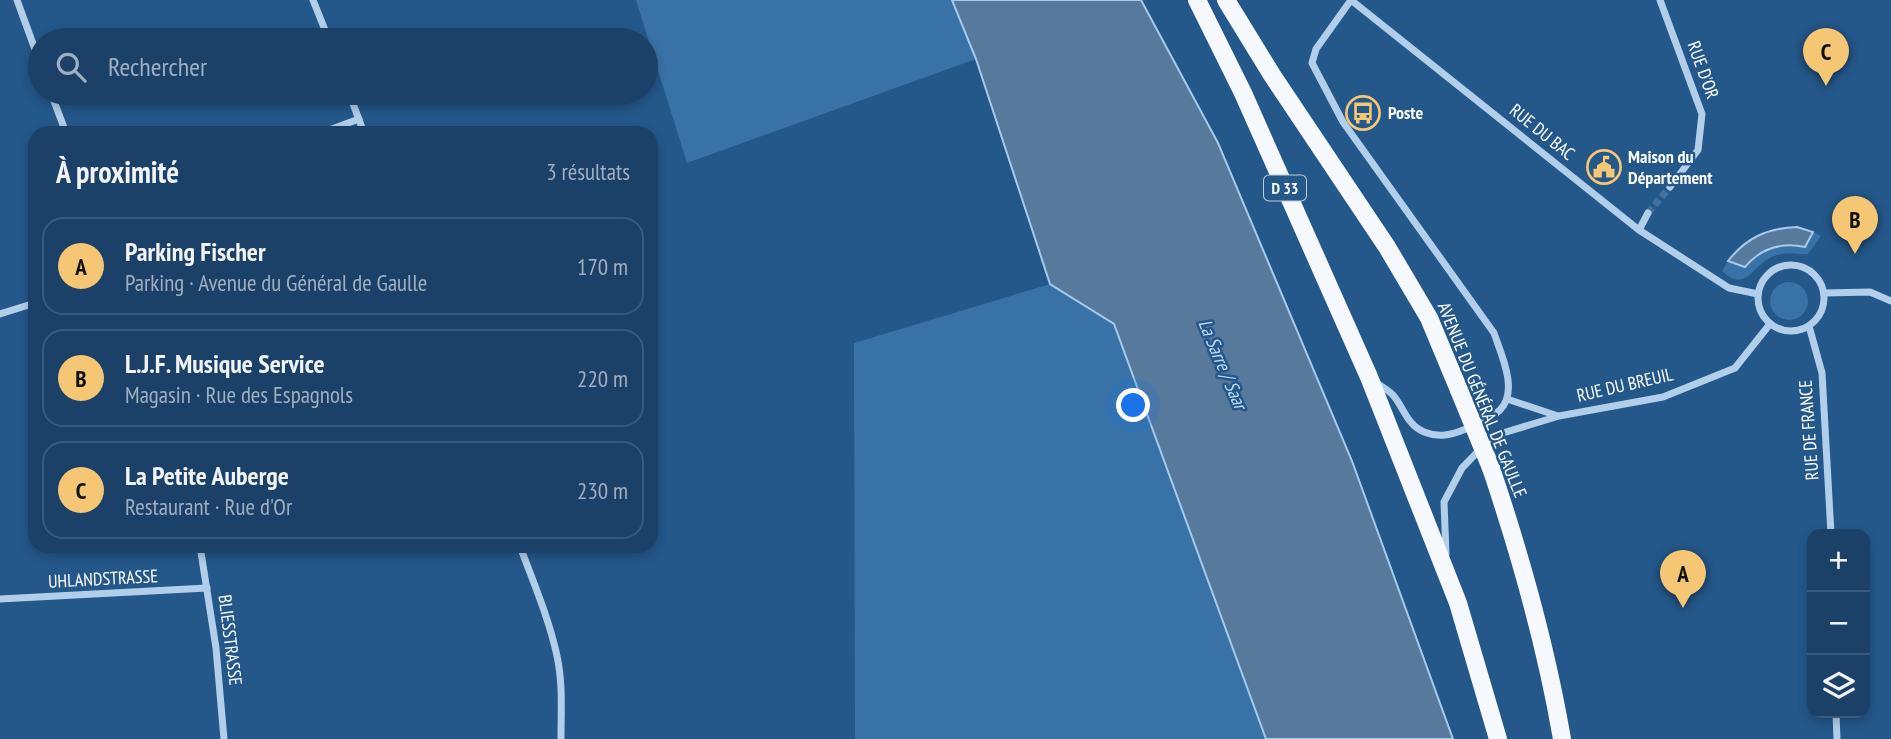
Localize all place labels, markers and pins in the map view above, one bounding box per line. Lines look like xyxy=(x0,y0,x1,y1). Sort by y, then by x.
pin: C xyxy=(1803,28,1849,86)
bus stop icon: Poste xyxy=(1344,94,1382,132)
place label: Poste xyxy=(1388,101,1424,124)
place label: Maison du Département xyxy=(1628,145,1713,189)
public building icon: Maison du Département xyxy=(1585,148,1623,186)
pin: B xyxy=(1832,196,1878,254)
pin: A xyxy=(1660,550,1706,608)

